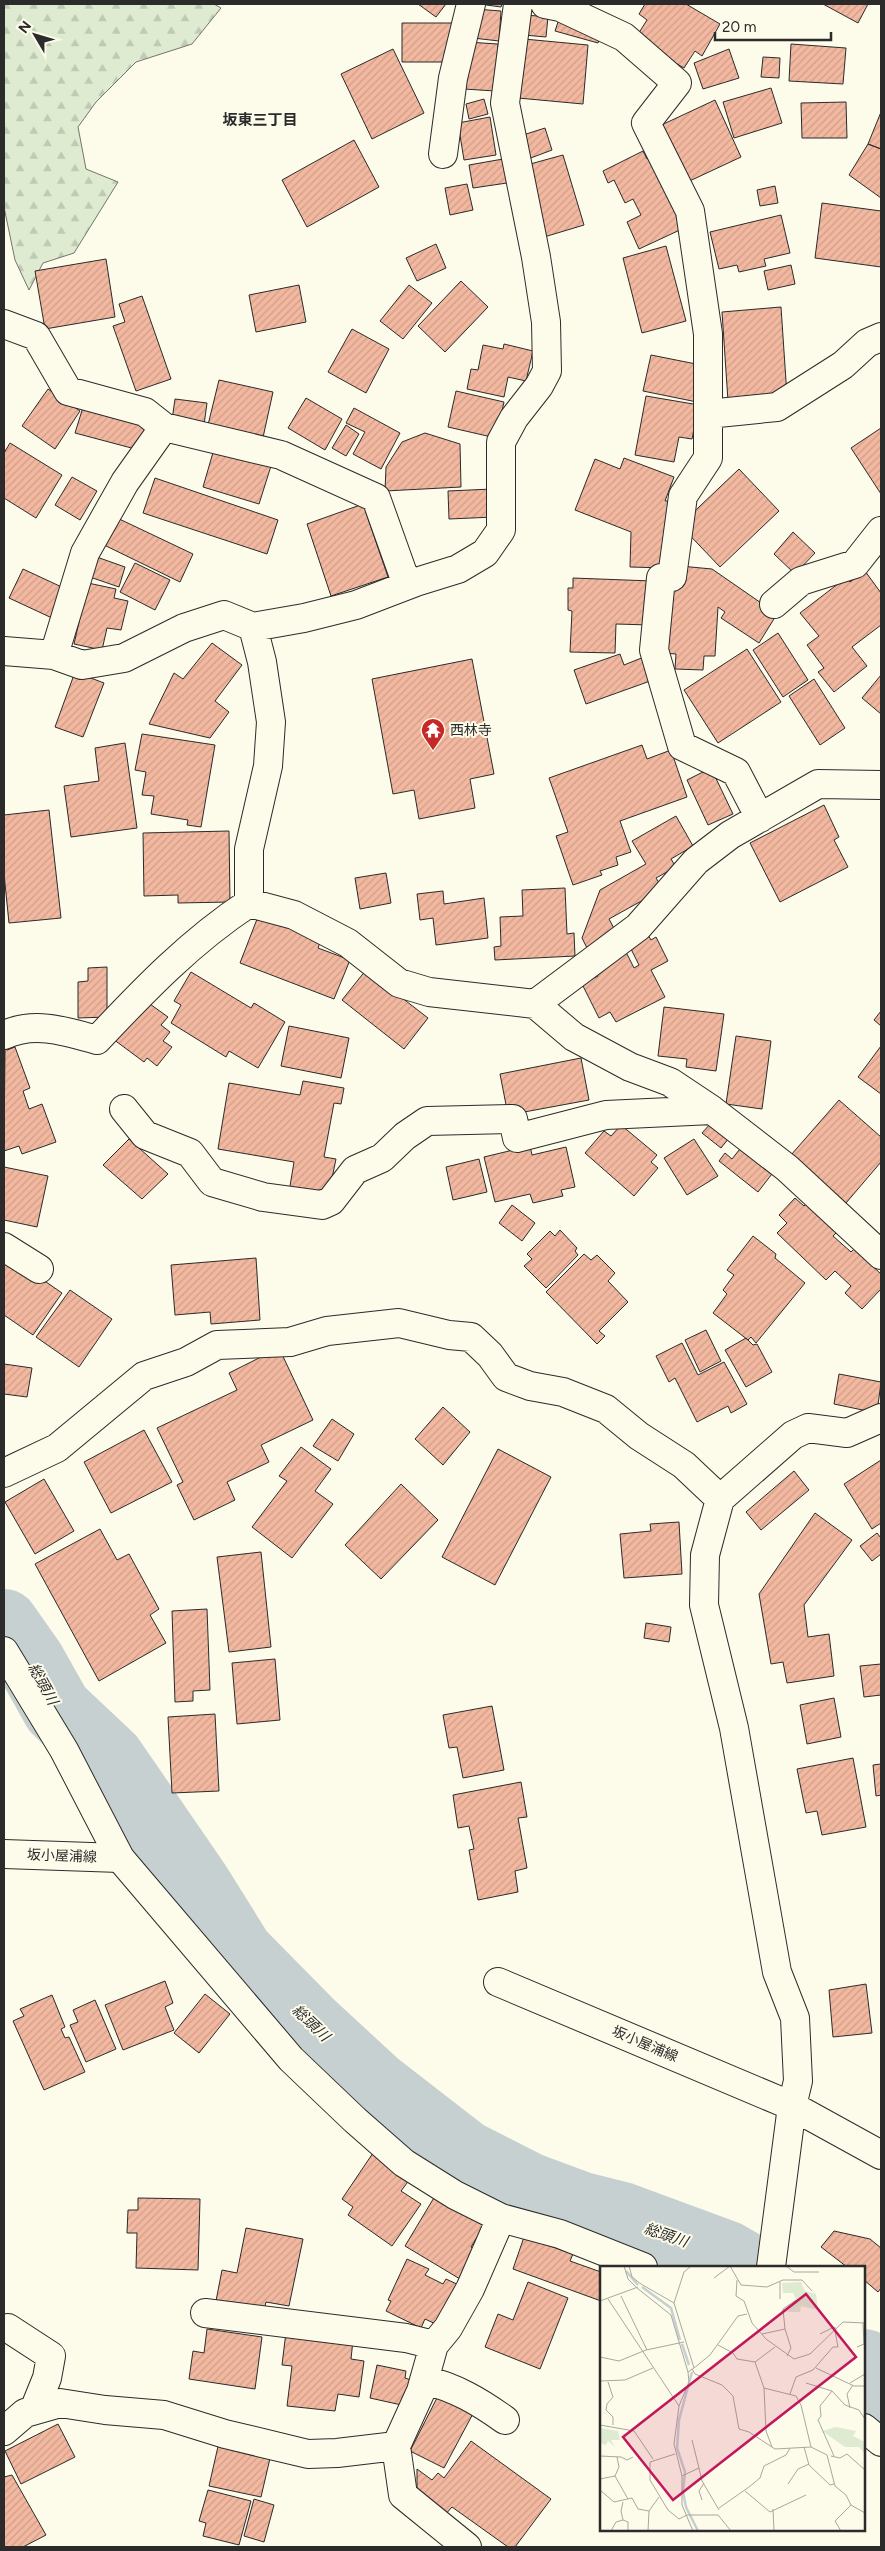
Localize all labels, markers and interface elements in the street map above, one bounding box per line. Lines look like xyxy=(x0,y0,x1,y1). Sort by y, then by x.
north arrow xyxy=(10,10,60,60)
scale bar xyxy=(715,10,831,42)
text: N xyxy=(15,18,35,37)
text: 20 m xyxy=(722,18,756,36)
district label: 坂東三丁目 xyxy=(222,111,298,129)
temple icon: 西林寺 xyxy=(420,717,446,751)
place label: 西林寺 xyxy=(450,722,492,739)
water label: 総頭川 xyxy=(24,1660,63,1710)
street label: 坂小屋浦線 xyxy=(27,1846,97,1866)
water label: 総頭川 xyxy=(289,2001,335,2046)
street label: 坂小屋浦線 xyxy=(609,2023,681,2065)
water label: 総頭川 xyxy=(642,2219,692,2251)
inset map xyxy=(600,2266,865,2531)

